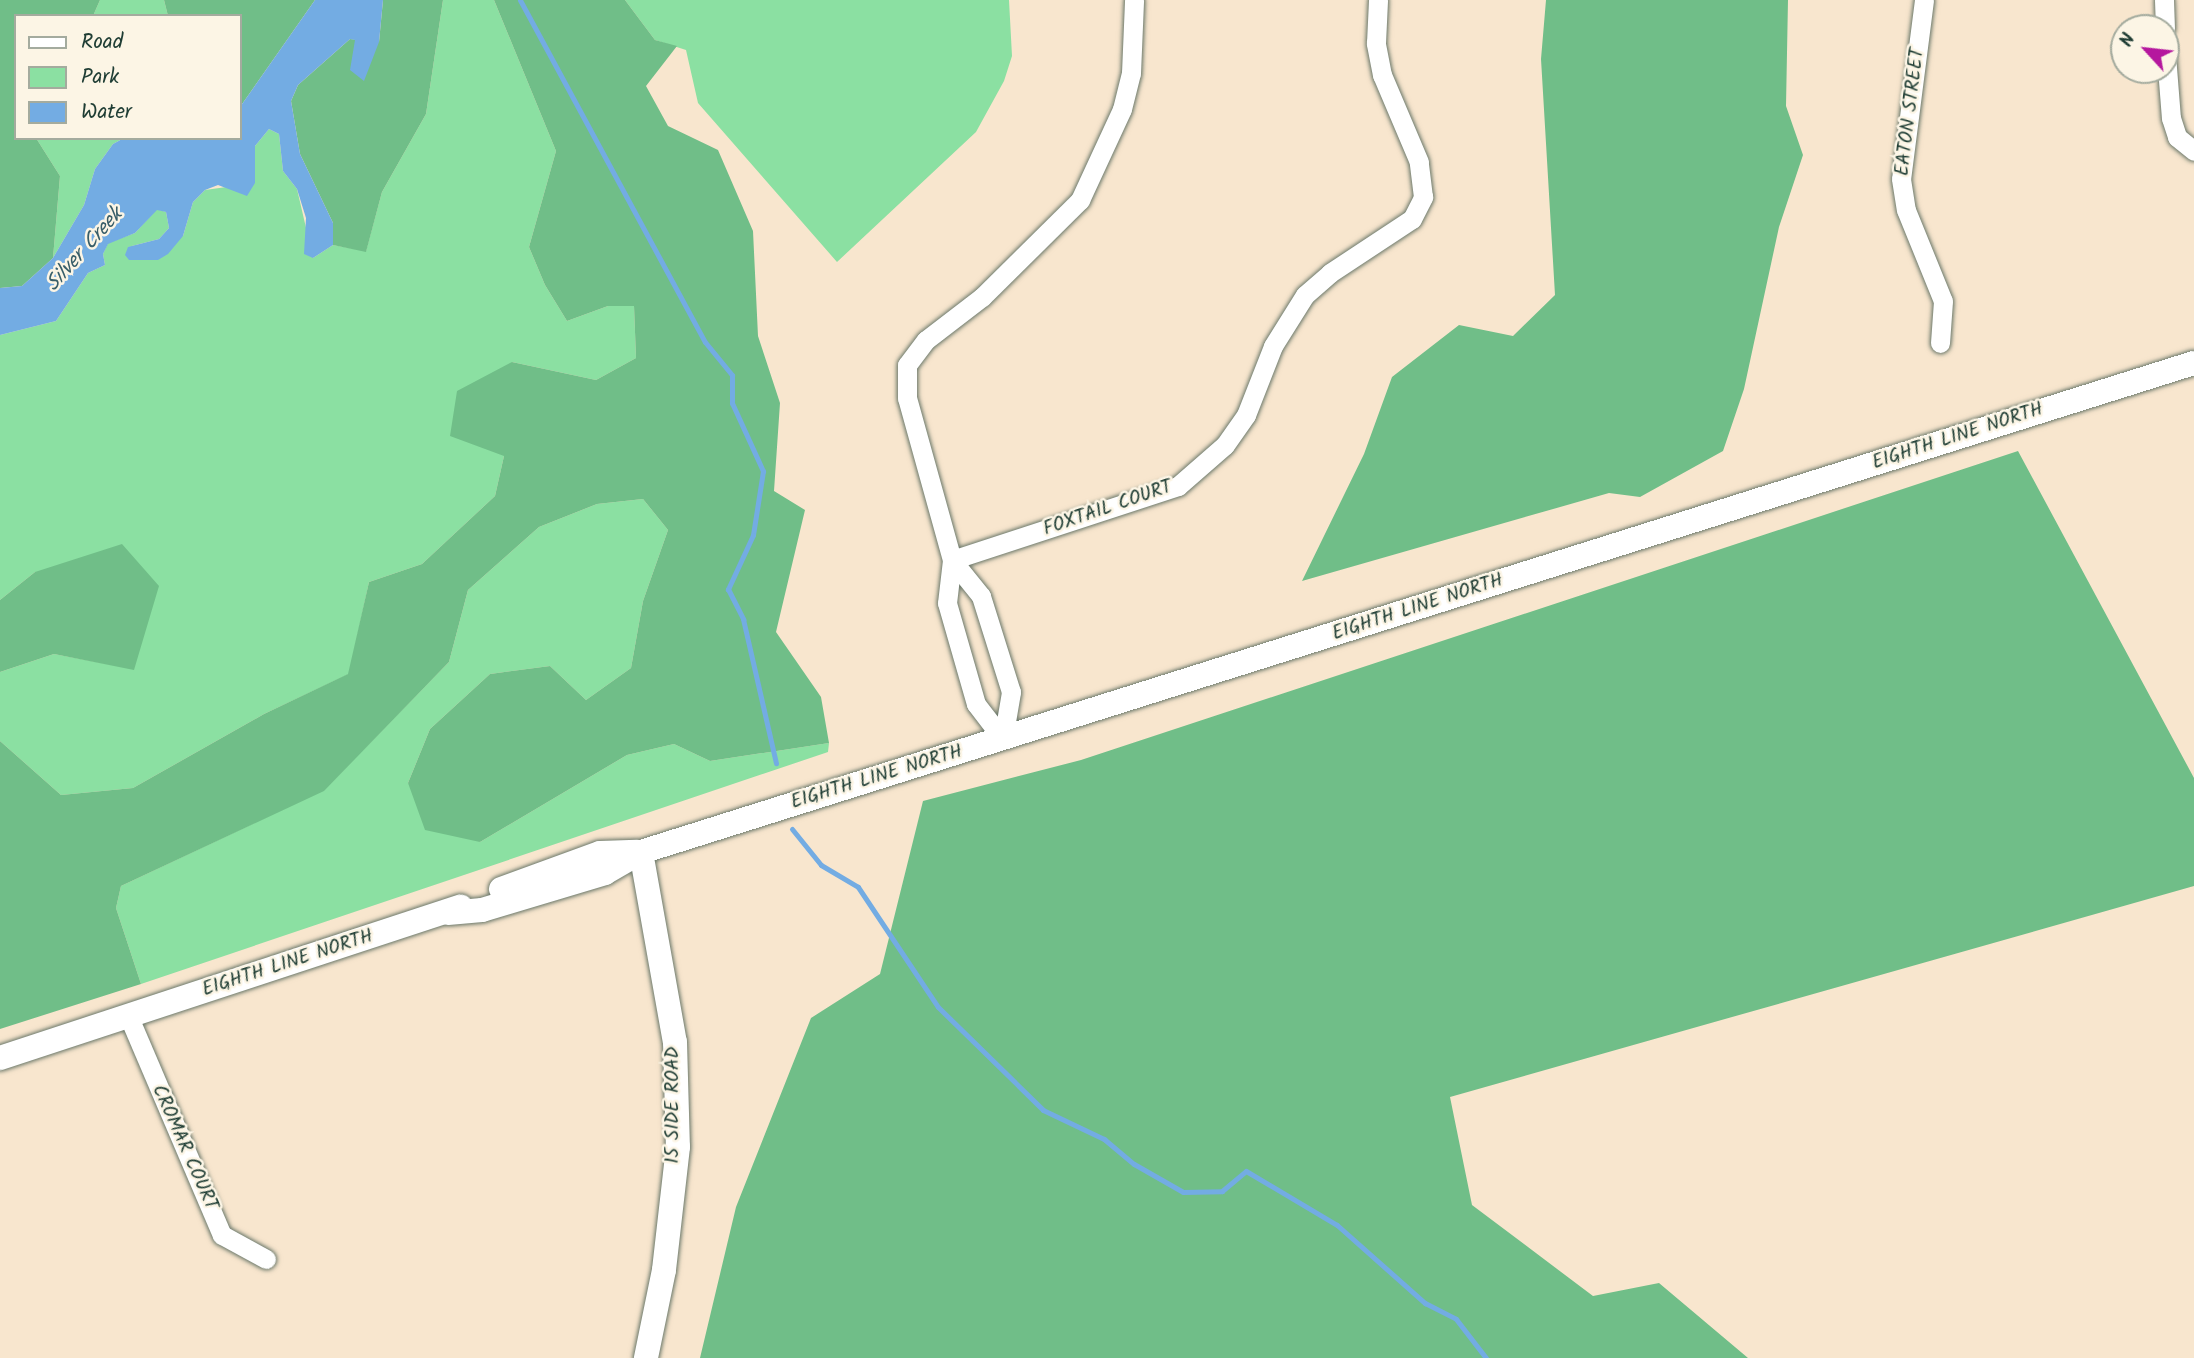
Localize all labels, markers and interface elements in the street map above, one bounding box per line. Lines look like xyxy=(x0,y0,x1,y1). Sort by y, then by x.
legend xyxy=(14,14,242,140)
north arrow xyxy=(2110,14,2180,84)
text: Road xyxy=(81,26,123,59)
text: N xyxy=(2112,28,2144,53)
street label: EATON STREET xyxy=(1892,47,1930,177)
text: Park xyxy=(81,61,119,94)
text: Water xyxy=(81,96,132,129)
water label: Silver Creek xyxy=(41,203,129,297)
street label: EIGHTH LINE NORTH xyxy=(1870,399,2046,475)
street label: FOXTAIL COURT xyxy=(1041,476,1175,542)
street label: EIGHTH LINE NORTH xyxy=(1330,570,1506,646)
street label: EIGHTH LINE NORTH xyxy=(788,741,966,815)
street label: EIGHTH LINE NORTH xyxy=(200,926,376,1002)
street label: 15 SIDE ROAD xyxy=(663,1046,685,1164)
street label: CROMAR COURT xyxy=(146,1082,222,1214)

